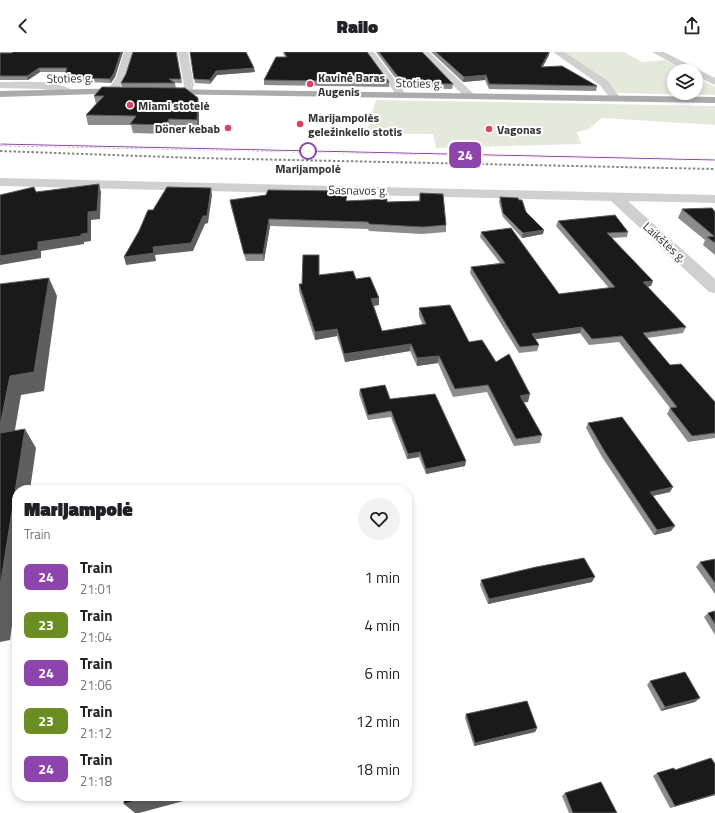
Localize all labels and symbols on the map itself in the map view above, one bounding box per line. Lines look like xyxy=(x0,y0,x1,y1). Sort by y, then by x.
street label: Stoties g. xyxy=(46,68,94,88)
place label: Kavinė Baras Augenis xyxy=(318,68,386,101)
street label: Stoties g. xyxy=(395,73,443,93)
marker: Kavinė Baras Augenis xyxy=(305,79,315,89)
place label: Miami stotelė xyxy=(138,96,210,115)
marker: Miami stotelė xyxy=(125,100,135,110)
place label: Marijampolės geležinkelio stotis xyxy=(308,108,403,141)
place label: Döner kebab xyxy=(155,119,220,138)
marker: Marijampolės geležinkelio stotis xyxy=(295,119,305,129)
place label: Vagonas xyxy=(497,120,542,139)
marker: Döner kebab xyxy=(223,123,233,133)
marker: Vagonas xyxy=(484,124,494,134)
marker: Marijampolė xyxy=(299,142,317,160)
line badge: 24 xyxy=(447,142,483,168)
place label: Marijampolė xyxy=(275,159,341,178)
street label: Sasnavos g. xyxy=(328,180,388,200)
street label: Laikštės g. xyxy=(639,217,691,267)

